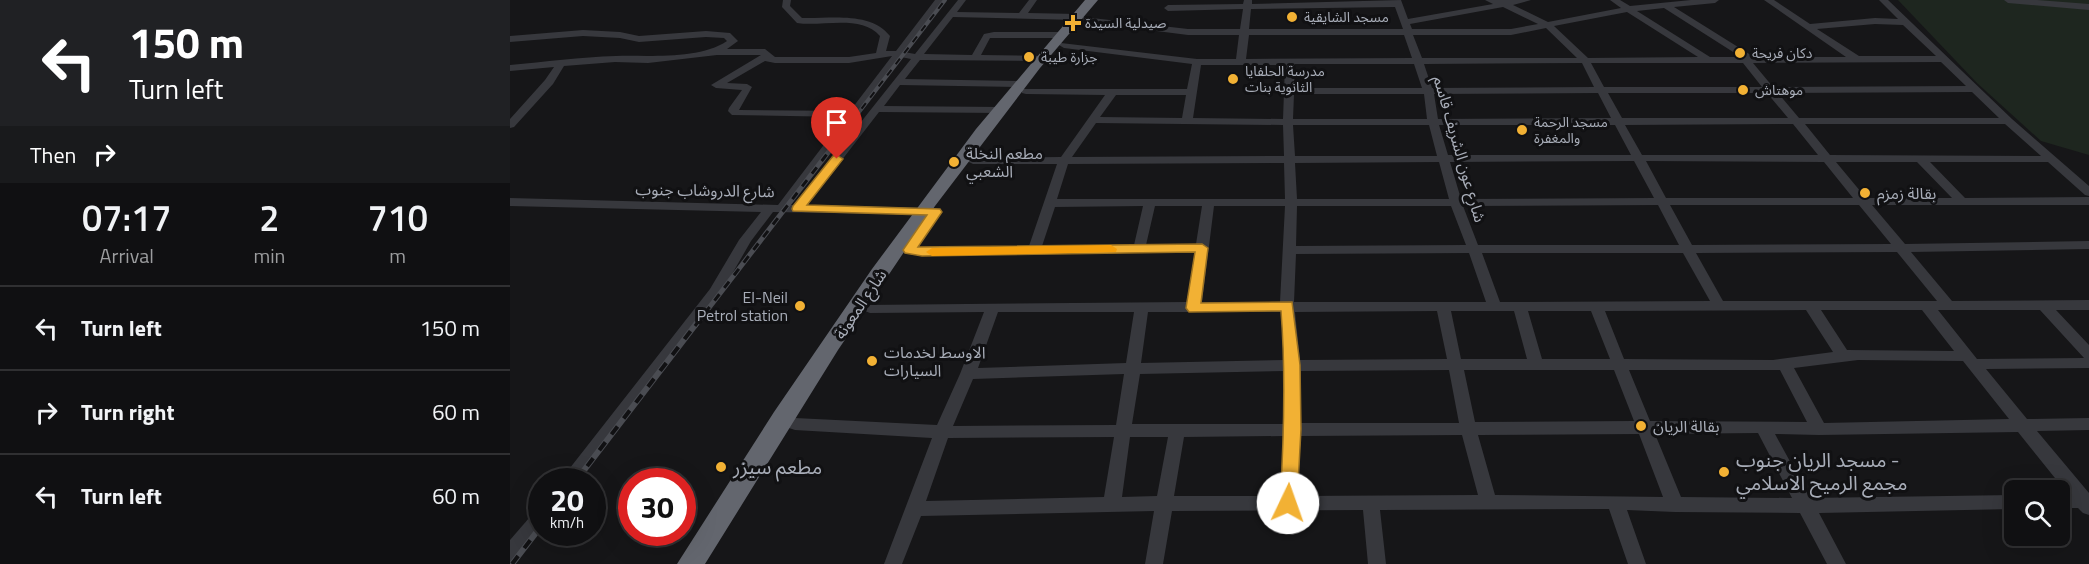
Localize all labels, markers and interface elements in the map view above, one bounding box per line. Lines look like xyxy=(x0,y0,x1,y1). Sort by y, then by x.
place label: مسجد الشايقية xyxy=(1304,6,1389,27)
text: 150 m xyxy=(129,10,244,74)
marker: مسجد الشايقية xyxy=(1285,10,1299,24)
place label: صيدلية السيدة xyxy=(1085,12,1167,33)
marker: صيدلية السيدة xyxy=(1066,16,1080,30)
icon: left xyxy=(30,24,108,102)
place label: دكان فريحة xyxy=(1752,42,1813,63)
place label: جزارة طيبة xyxy=(1041,46,1097,67)
marker: دكان فريحة xyxy=(1733,46,1747,60)
marker: جزارة طيبة xyxy=(1022,50,1036,64)
place label: مدرسة الحلفايا الثانوية بنات xyxy=(1245,60,1325,97)
text: Turn left xyxy=(129,68,223,109)
marker: مدرسة الحلفايا الثانوية بنات xyxy=(1226,72,1240,86)
street label: شارع عون الشريف قاسم xyxy=(1427,73,1492,225)
place label: موهتاش xyxy=(1755,79,1803,100)
marker: موهتاش xyxy=(1736,83,1750,97)
pin xyxy=(811,97,862,159)
icon: arrive xyxy=(820,106,853,139)
place label: مسجد الرحمة والمغفرة xyxy=(1534,111,1608,148)
marker: مسجد الرحمة والمغفرة xyxy=(1515,123,1529,137)
text: Then xyxy=(30,138,76,172)
icon: right xyxy=(88,138,121,171)
place label: مطعم النخلة الشعبي xyxy=(966,141,1043,184)
marker: مطعم النخلة الشعبي xyxy=(947,155,961,169)
street label: شارع الدروشاب جنوب xyxy=(635,177,775,204)
place label: بقالة زمزم xyxy=(1877,181,1936,206)
marker: بقالة زمزم xyxy=(1858,186,1872,200)
text: 07:17 xyxy=(82,190,171,245)
text: 2 xyxy=(259,190,279,245)
text: 710 xyxy=(367,190,428,245)
text: Arrival xyxy=(100,240,154,271)
text: min xyxy=(253,240,285,271)
text: m xyxy=(389,240,406,271)
street label: شارع المعونة xyxy=(828,264,893,344)
place label: El-Neil Petrol station xyxy=(697,285,788,327)
marker: El-Neil Petrol station xyxy=(793,299,807,313)
text: Turn left xyxy=(81,311,162,345)
text: 150 m xyxy=(420,311,480,345)
icon: left xyxy=(30,312,63,345)
place label: الاوسط لخدمات السيارات xyxy=(884,340,985,382)
marker: الاوسط لخدمات السيارات xyxy=(865,354,879,368)
text: Turn right xyxy=(81,395,175,429)
text: 60 m xyxy=(432,395,480,429)
icon: right xyxy=(30,396,63,429)
place label: بقالة الريان xyxy=(1653,414,1720,438)
marker: بقالة الريان xyxy=(1634,419,1648,433)
place label: مسجد الريان جنوب - مجمع الرميح الاسلامي xyxy=(1736,444,1908,499)
place label: مطعم سيزر xyxy=(732,451,822,482)
marker: مطعم سيزر xyxy=(714,460,728,474)
marker: مسجد الريان جنوب - مجمع الرميح الاسلامي xyxy=(1717,465,1731,479)
speed limit sign: 30 xyxy=(618,468,696,546)
position arrow xyxy=(1256,471,1320,535)
text: 20 xyxy=(550,477,584,523)
text: Turn left xyxy=(81,479,162,513)
text: 60 m xyxy=(432,479,480,513)
icon: left xyxy=(30,480,63,513)
map controls xyxy=(2004,480,2070,546)
button: search xyxy=(2004,480,2070,546)
text: km/h xyxy=(550,511,584,534)

